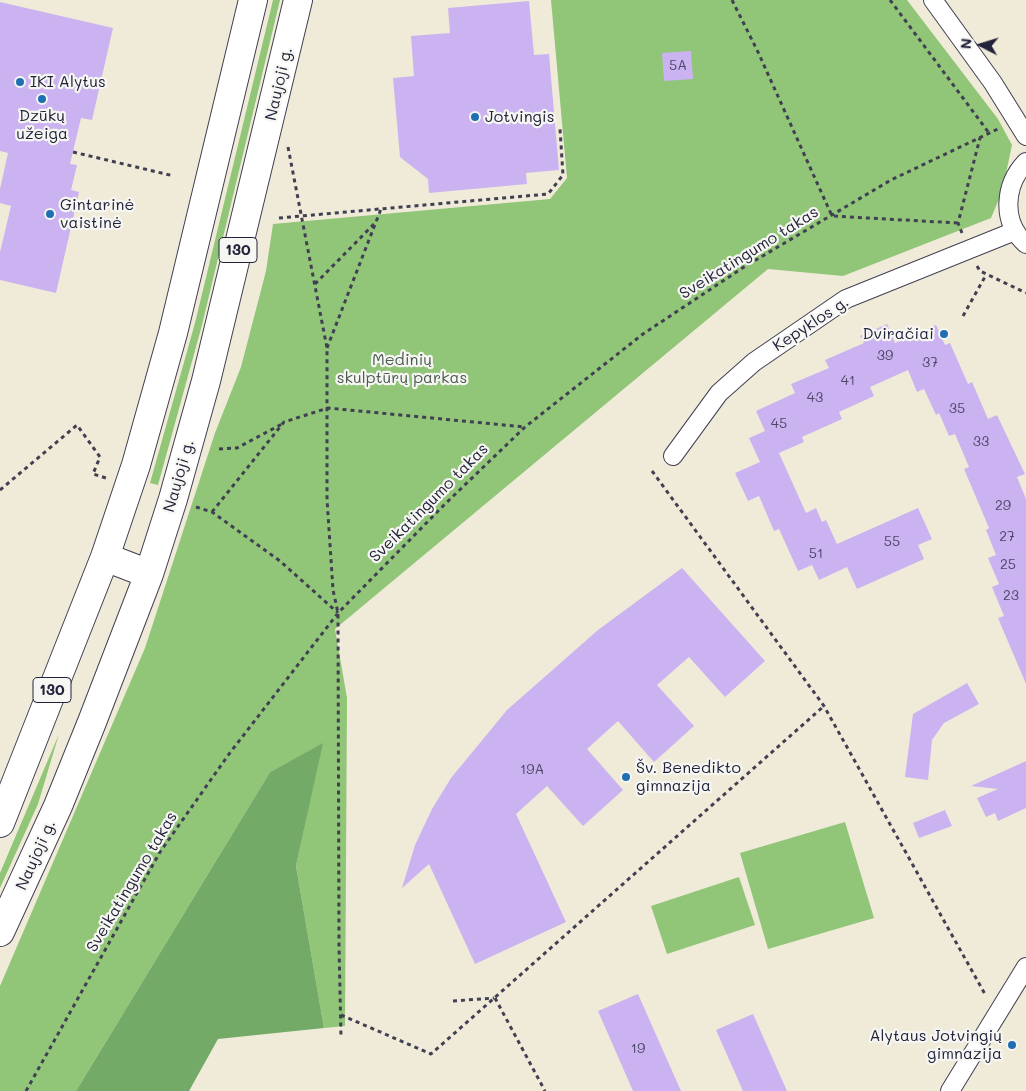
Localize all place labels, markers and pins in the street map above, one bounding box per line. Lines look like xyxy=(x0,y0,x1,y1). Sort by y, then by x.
place label: IKI Alytus xyxy=(30,72,106,92)
marker: IKI Alytus xyxy=(14,76,26,88)
marker: Dzūkų užeiga xyxy=(36,93,48,105)
place label: Dzūkų užeiga xyxy=(16,106,68,144)
place label: Jotvingis xyxy=(485,107,554,127)
marker: Jotvingis xyxy=(469,111,481,123)
place label: Gintarinė vaistinė xyxy=(60,195,134,233)
marker: Gintarinė vaistinė xyxy=(44,208,56,220)
place label: Dviračiai xyxy=(862,324,934,344)
marker: Dviračiai xyxy=(938,328,950,340)
place label: Šv. Benedikto gimnazija xyxy=(636,758,741,796)
marker: Šv. Benedikto gimnazija xyxy=(620,771,632,783)
place label: Alytaus Jotvingių gimnazija xyxy=(869,1026,1002,1064)
marker: Alytaus Jotvingių gimnazija xyxy=(1006,1039,1018,1051)

